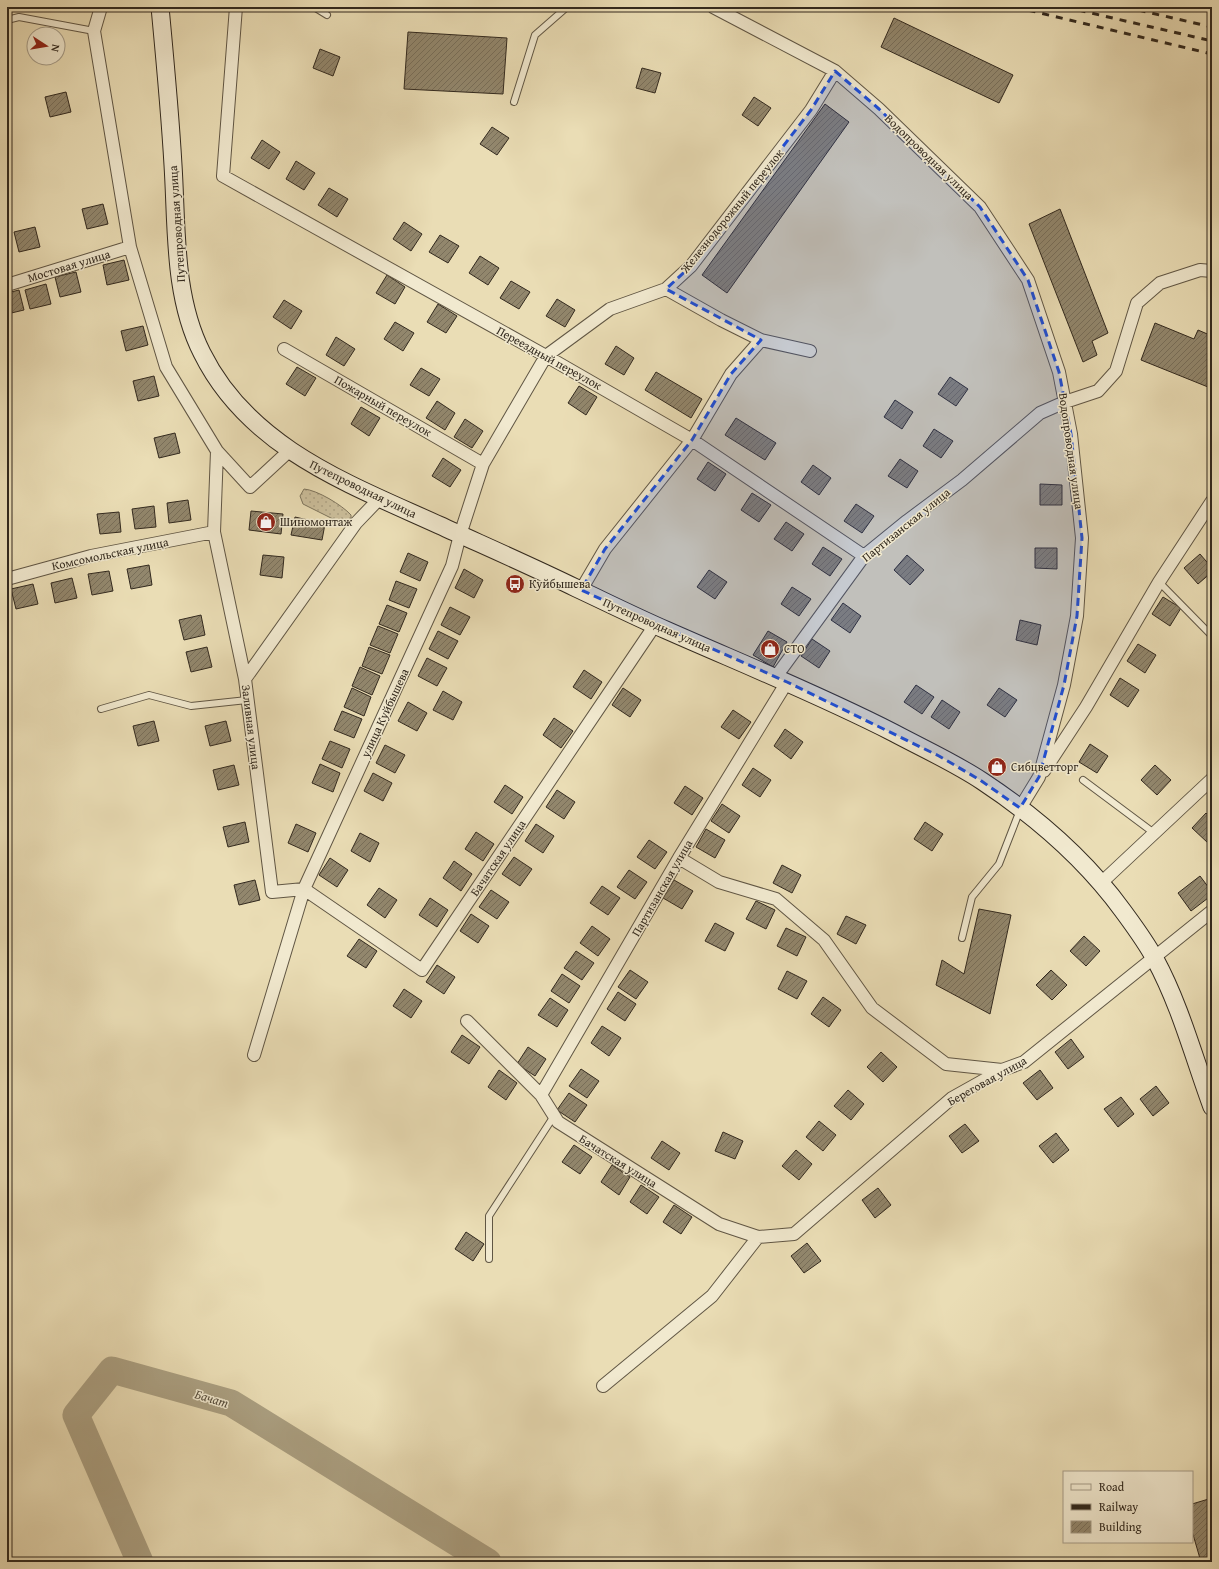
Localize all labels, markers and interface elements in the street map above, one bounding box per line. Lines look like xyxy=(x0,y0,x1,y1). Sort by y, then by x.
north arrow xyxy=(26,26,66,66)
text: N xyxy=(47,43,64,54)
street label: Водопроводная улица xyxy=(881,110,978,204)
street label: Железнодорожный переулок xyxy=(675,144,788,277)
street label: Путепроводная улица xyxy=(164,165,189,283)
street label: Мостовая улица xyxy=(26,245,112,286)
street label: Переездный переулок xyxy=(494,322,605,394)
street label: Пожарный переулок xyxy=(332,371,436,441)
street label: Водопроводная улица xyxy=(1055,392,1088,510)
street label: Путепроводная улица xyxy=(307,455,420,522)
street label: Партизанская улица xyxy=(858,483,954,566)
shop icon: Шиномонтаж xyxy=(255,511,277,533)
place label: Шиномонтаж xyxy=(280,513,352,530)
street label: Комсомольская улица xyxy=(50,533,170,574)
bus stop icon: Куйбышева xyxy=(504,573,526,595)
place label: Куйбышева xyxy=(529,575,591,592)
street label: Путепроводная улица xyxy=(600,593,714,656)
shop icon: СТО xyxy=(759,638,781,660)
place label: СТО xyxy=(784,640,805,657)
street label: улица Куйбышева xyxy=(356,665,413,761)
street label: Заливная улица xyxy=(238,684,265,771)
shop icon: Сибцветторг xyxy=(986,756,1008,778)
place label: Сибцветторг xyxy=(1011,758,1078,775)
street label: Бачатская улица xyxy=(466,816,530,899)
street label: Партизанская улица xyxy=(627,836,696,939)
street label: Береговая улица xyxy=(944,1052,1030,1109)
street label: Бачатская улица xyxy=(576,1130,661,1191)
water label: Бачат xyxy=(193,1384,231,1413)
legend xyxy=(1063,1471,1193,1543)
text: Road xyxy=(1099,1478,1125,1495)
text: Railway xyxy=(1099,1498,1138,1515)
text: Building xyxy=(1099,1518,1142,1535)

